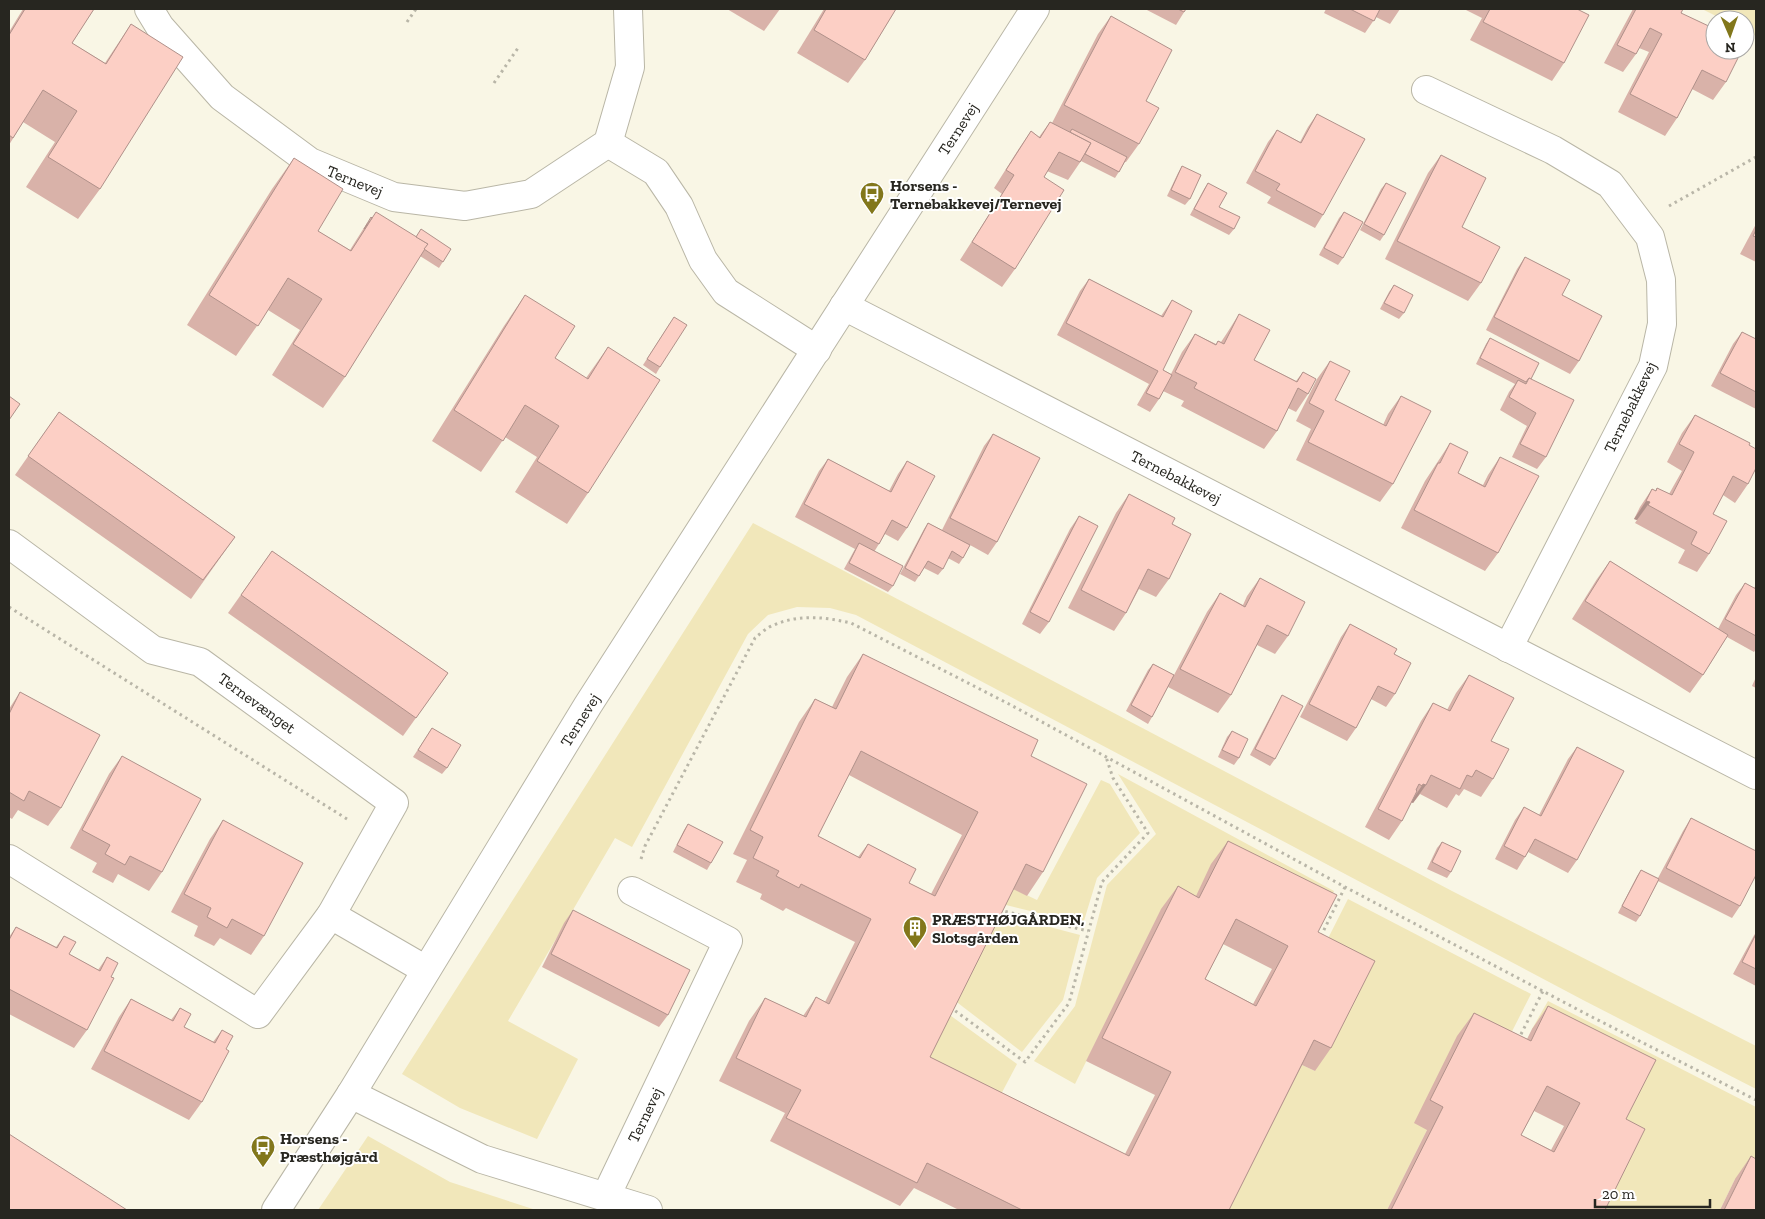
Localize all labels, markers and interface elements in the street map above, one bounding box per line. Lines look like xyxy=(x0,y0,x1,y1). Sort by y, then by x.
north arrow xyxy=(1705,10,1755,60)
text: N xyxy=(1724,39,1736,56)
street label: Ternevej xyxy=(934,99,982,159)
street label: Ternevej xyxy=(324,161,386,201)
place label: Horsens - Ternebakkevej/Ternevej xyxy=(890,176,1062,213)
bus stop icon: Horsens - Ternebakkevej/Ternevej xyxy=(859,181,885,215)
street label: Ternebakkevej xyxy=(1600,358,1660,456)
street label: Ternebakkevej xyxy=(1128,446,1224,508)
street label: Ternevænget xyxy=(215,669,300,738)
street label: Ternevej xyxy=(556,690,604,750)
place label: PRÆSTHØJGÅRDEN, Slotsgården xyxy=(932,910,1085,947)
building icon: PRÆSTHØJGÅRDEN, Slotsgården xyxy=(902,915,928,949)
street label: Ternevej xyxy=(624,1084,666,1146)
place label: Horsens - Præsthøjgård xyxy=(280,1129,378,1166)
bus stop icon: Horsens - Præsthøjgård xyxy=(250,1134,276,1168)
scale bar xyxy=(1595,1176,1710,1208)
text: 20 m xyxy=(1602,1185,1635,1203)

